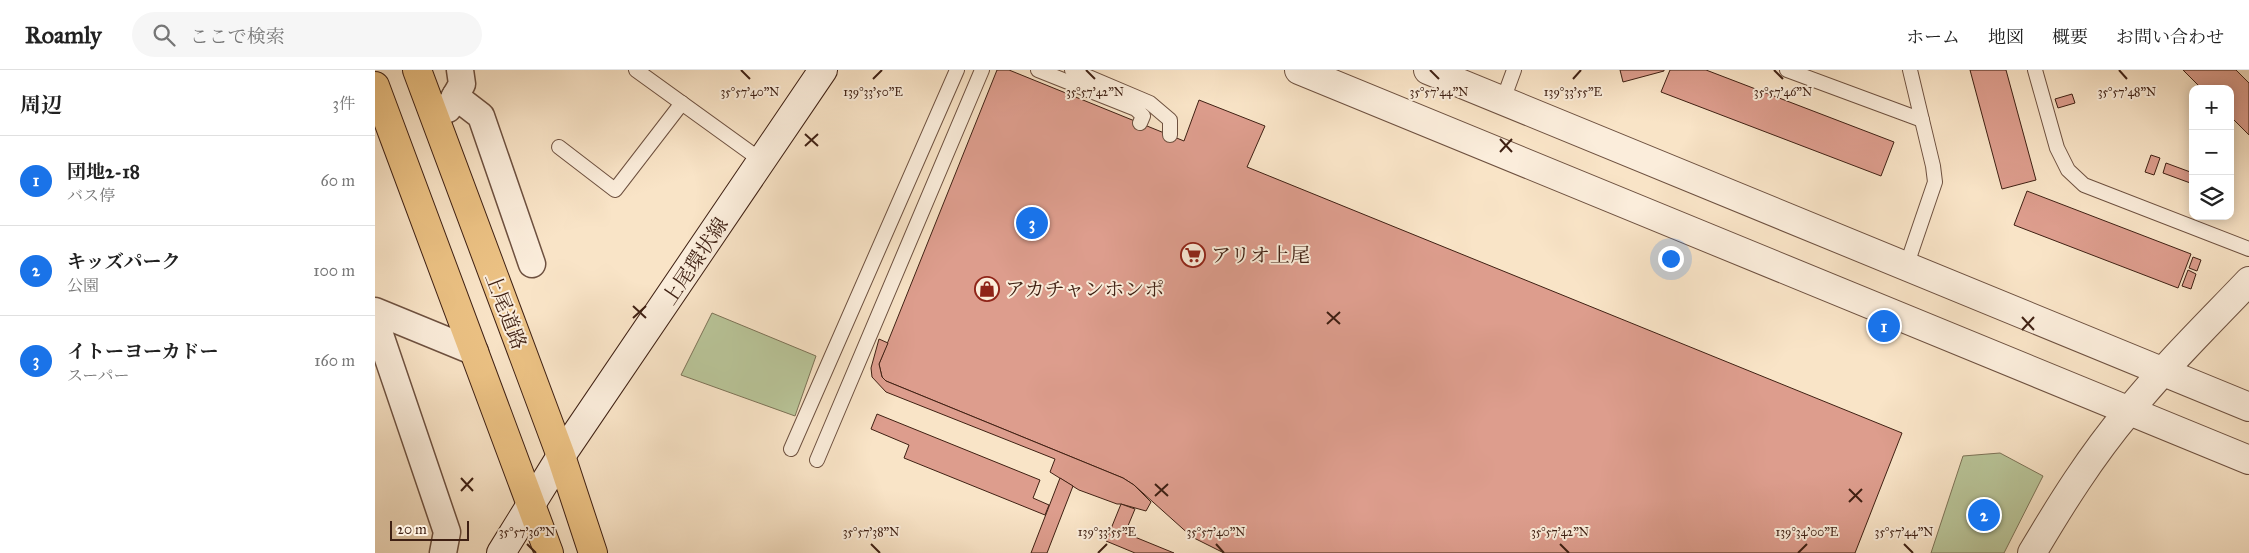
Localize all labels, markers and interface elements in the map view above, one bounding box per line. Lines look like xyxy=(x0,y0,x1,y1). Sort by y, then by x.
search box xyxy=(132,12,482,57)
text: Roamly xyxy=(25,20,102,50)
icon: search xyxy=(150,21,178,49)
text: ここで検索 xyxy=(190,25,285,48)
text: ホーム xyxy=(1906,26,1960,48)
text: 地図 xyxy=(1988,26,2024,48)
text: 概要 xyxy=(2052,26,2088,48)
text: お問い合わせ xyxy=(2116,26,2224,48)
text: 35°57'40"N xyxy=(720,85,780,99)
text: 139°33'50"E xyxy=(843,85,903,99)
text: 35°57'42"N xyxy=(1066,85,1124,99)
text: 35°57'44"N xyxy=(1410,85,1468,99)
text: 139°33'55"E xyxy=(1544,85,1603,99)
text: 35°57'46"N xyxy=(1754,85,1812,99)
text: 35°57'48"N xyxy=(2098,85,2156,99)
map controls xyxy=(2189,85,2234,220)
button: + xyxy=(2189,85,2234,130)
text: 周辺 xyxy=(20,92,62,118)
text: 3件 xyxy=(333,94,355,113)
button: − xyxy=(2189,130,2234,175)
text: 団地2-18 xyxy=(67,160,140,183)
text: 1 xyxy=(33,171,39,190)
text: 60 m xyxy=(321,171,355,190)
button: layers xyxy=(2189,175,2234,220)
text: バス停 xyxy=(67,186,115,205)
pin: 3 xyxy=(1016,204,1048,242)
street label: 上尾環状線 xyxy=(657,213,733,309)
supermarket icon: アリオ上尾 xyxy=(1180,242,1206,268)
place label: アリオ上尾 xyxy=(1211,243,1310,267)
your location xyxy=(1658,246,1684,272)
text: キッズパーク xyxy=(67,250,181,273)
text: 2 xyxy=(32,261,40,280)
text: 100 m xyxy=(313,261,355,280)
street label: 上尾道路 xyxy=(480,269,532,353)
text: 公園 xyxy=(67,276,99,295)
shop icon: アカチャンホンポ xyxy=(974,276,1000,302)
place label: アカチャンホンポ xyxy=(1005,277,1164,301)
pin: 1 xyxy=(1868,307,1900,345)
text: イトーヨーカドー xyxy=(67,340,219,363)
text: 3 xyxy=(33,351,39,370)
text: 160 m xyxy=(314,351,355,370)
text: スーパー xyxy=(67,366,129,385)
pin: 2 xyxy=(1968,496,2000,534)
scale bar xyxy=(390,518,469,541)
text: 20 m xyxy=(397,521,427,538)
text: 35°57'36"N xyxy=(499,525,555,539)
text: 35°57'38"N xyxy=(843,525,899,539)
text: 139°33'55"E xyxy=(1078,525,1137,539)
text: 35°57'40"N xyxy=(1186,525,1246,539)
text: 35°57'42"N xyxy=(1531,525,1589,539)
text: 139°34'00"E xyxy=(1776,525,1839,539)
text: 35°57'44"N xyxy=(1875,525,1933,539)

